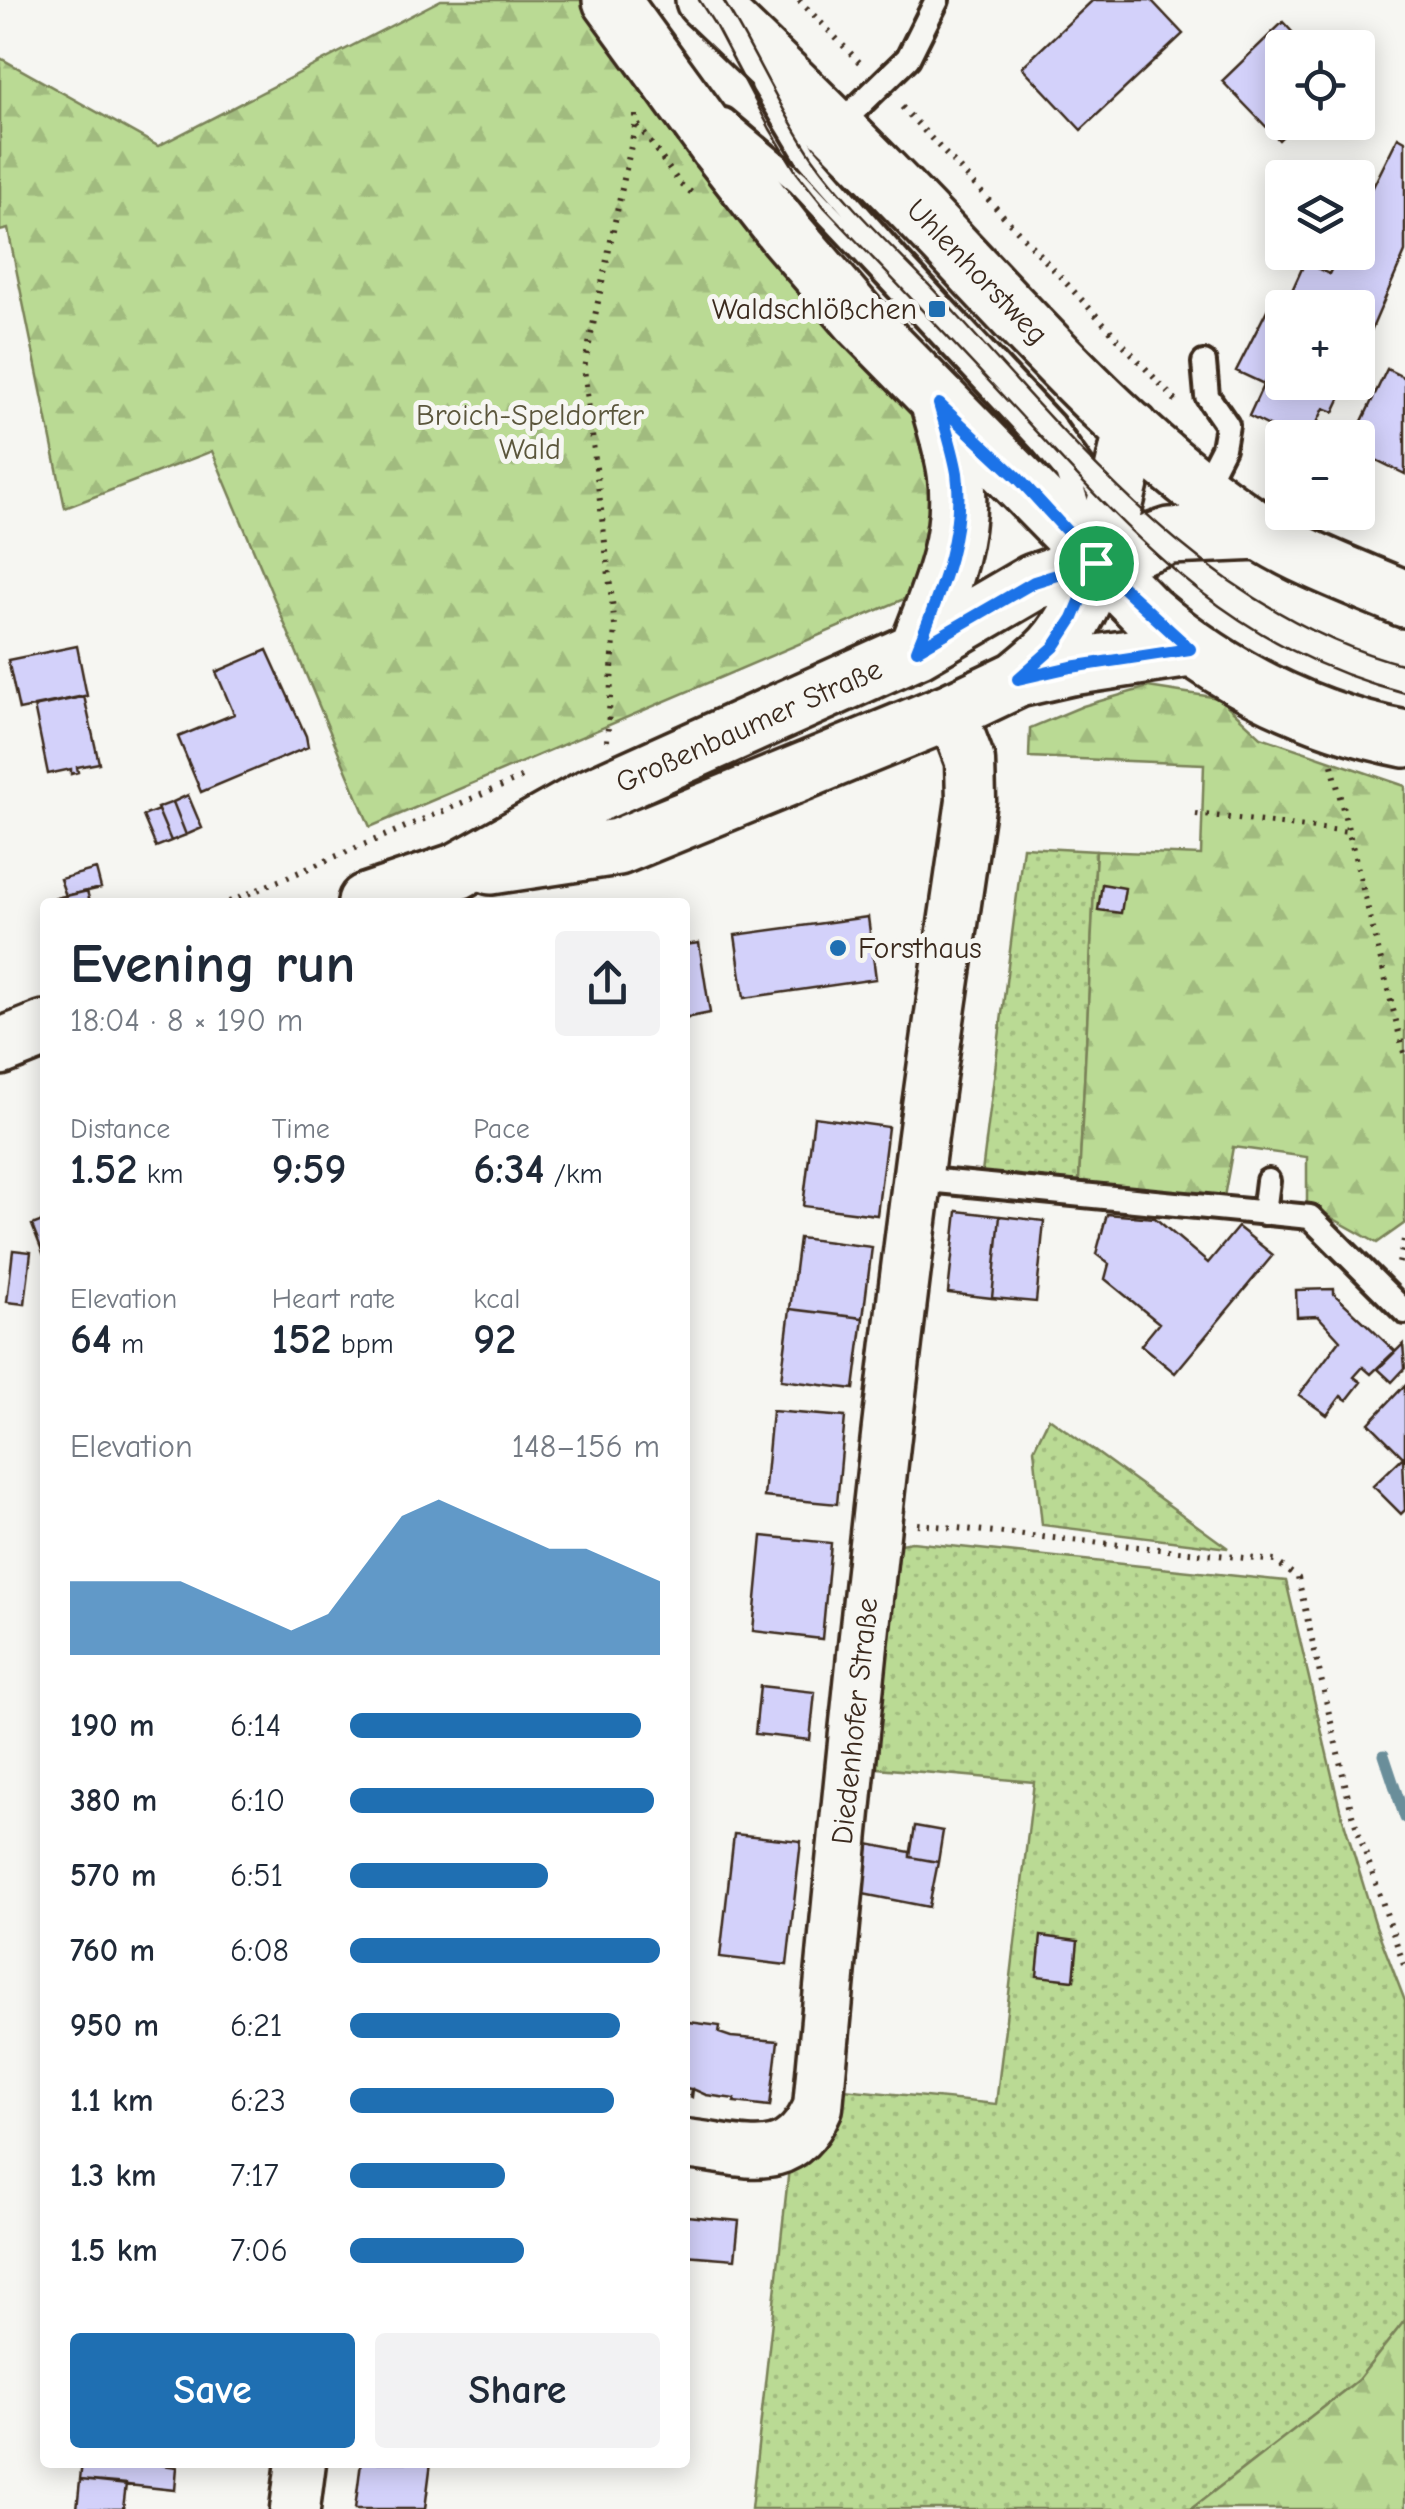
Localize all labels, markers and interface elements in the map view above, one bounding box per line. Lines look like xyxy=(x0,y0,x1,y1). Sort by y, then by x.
map controls xyxy=(1265,30,1375,530)
button: locate xyxy=(1265,30,1375,140)
button: layers xyxy=(1265,160,1375,270)
street label: Uhlenhorstweg xyxy=(899,192,1055,352)
button: + xyxy=(1265,290,1375,400)
place label: Waldschlößchen xyxy=(712,292,917,327)
marker: Waldschlößchen xyxy=(926,298,948,320)
park label: Broich-Speldorfer Wald xyxy=(416,398,644,467)
button: − xyxy=(1265,420,1375,530)
pin xyxy=(1054,521,1139,606)
icon: arrive xyxy=(1069,536,1124,591)
street label: Großenbaumer Straße xyxy=(611,652,887,800)
button: share xyxy=(555,931,660,1036)
place label: Forsthaus xyxy=(858,931,982,966)
text: Evening run xyxy=(70,932,355,996)
marker: Forsthaus xyxy=(827,937,849,959)
text: 18:04 · 8 × 190 m xyxy=(70,1002,303,1039)
text: Distance xyxy=(70,1113,170,1145)
text: Time xyxy=(272,1113,330,1145)
text: Pace xyxy=(473,1113,530,1145)
text: 1.52 xyxy=(70,1145,137,1194)
text: 9:59 xyxy=(272,1145,347,1194)
text: 6:34 xyxy=(473,1145,544,1194)
text: km xyxy=(137,1158,183,1190)
text: /km xyxy=(544,1158,603,1190)
text: Elevation xyxy=(70,1283,177,1315)
text: Heart rate xyxy=(272,1283,395,1315)
text: kcal xyxy=(473,1283,520,1315)
text: 64 xyxy=(70,1315,112,1364)
text: 152 xyxy=(272,1315,331,1364)
text: 92 xyxy=(473,1315,516,1364)
text: m xyxy=(112,1328,144,1360)
text: bpm xyxy=(331,1328,394,1360)
text: Elevation xyxy=(70,1428,193,1465)
text: 148–156 m xyxy=(512,1428,660,1465)
street label: Diedenhofer Straße xyxy=(825,1596,885,1846)
text: 190 m xyxy=(70,1707,154,1744)
text: 6:14 xyxy=(230,1707,281,1744)
text: 380 m xyxy=(70,1782,157,1819)
text: 6:10 xyxy=(230,1782,285,1819)
text: 570 m xyxy=(70,1857,157,1894)
text: 6:51 xyxy=(230,1857,283,1894)
text: 760 m xyxy=(70,1932,155,1969)
text: 6:08 xyxy=(230,1932,289,1969)
text: 950 m xyxy=(70,2007,159,2044)
text: 6:21 xyxy=(230,2007,283,2044)
text: 1.1 km xyxy=(70,2082,153,2119)
text: 6:23 xyxy=(230,2082,286,2119)
text: 1.3 km xyxy=(70,2157,157,2194)
text: 7:17 xyxy=(230,2157,279,2194)
text: 1.5 km xyxy=(70,2232,158,2269)
text: 7:06 xyxy=(230,2232,288,2269)
button: Save xyxy=(70,2333,355,2448)
button: Share xyxy=(375,2333,660,2448)

